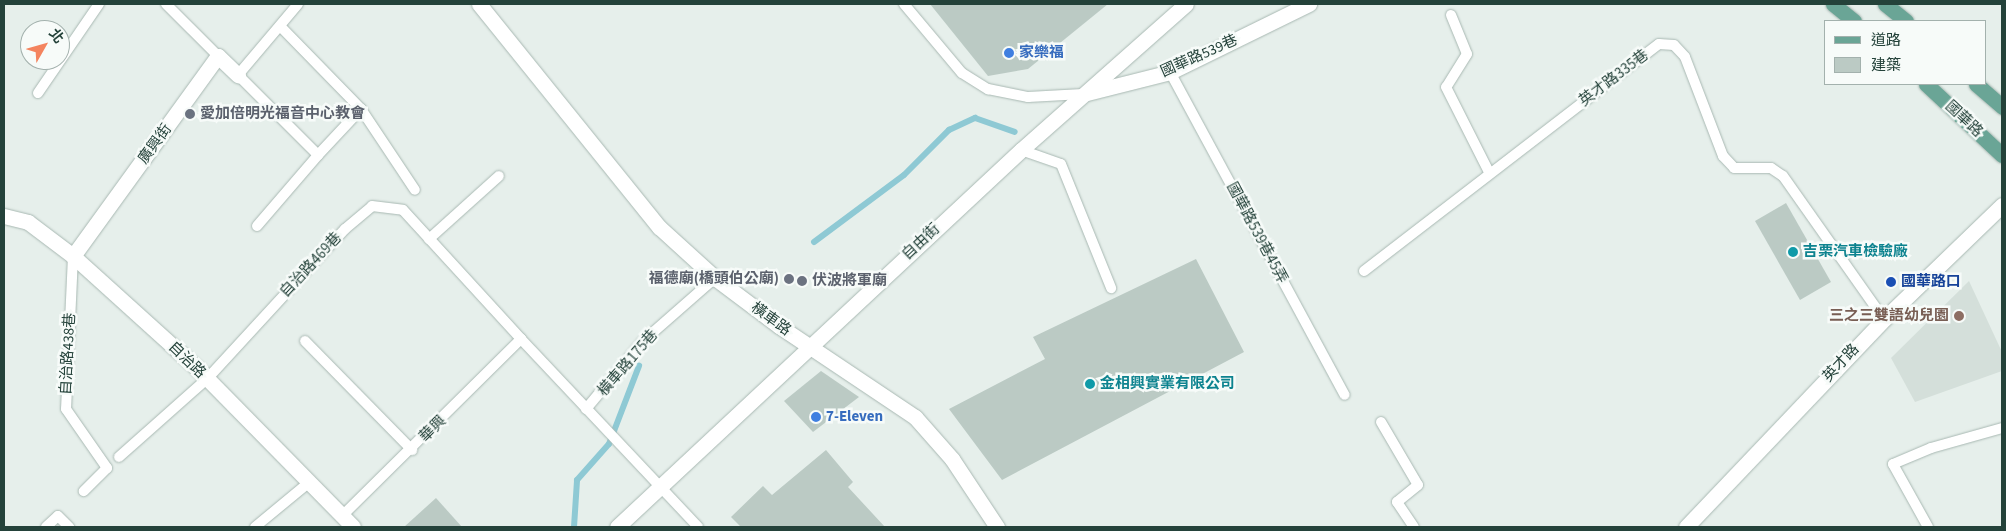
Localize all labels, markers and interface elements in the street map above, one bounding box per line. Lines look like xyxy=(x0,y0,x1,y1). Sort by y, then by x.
north arrow xyxy=(20,20,70,70)
legend xyxy=(1824,20,1986,85)
text: 北 xyxy=(44,25,68,48)
text: 道路 xyxy=(1871,30,1901,51)
street label: 國華路539巷 xyxy=(1158,31,1240,81)
place label: 家樂福 xyxy=(1019,44,1064,62)
street label: 英才路335巷 xyxy=(1576,46,1652,110)
marker: 家樂福 xyxy=(1003,47,1015,59)
text: 建築 xyxy=(1871,55,1901,76)
street label: 國華路 xyxy=(1941,97,1987,141)
place label: 愛加倍明光福音中心教會 xyxy=(200,105,365,123)
marker: 愛加倍明光福音中心教會 xyxy=(184,108,196,120)
street label: 廣興街 xyxy=(134,121,176,167)
street label: 國華路539巷45弄 xyxy=(1223,179,1291,287)
street label: 自由街 xyxy=(898,220,944,264)
street label: 自治路469巷 xyxy=(276,229,346,301)
place label: 吉栗汽車檢驗廠 xyxy=(1803,243,1908,261)
marker: 吉栗汽車檢驗廠 xyxy=(1787,246,1799,258)
place label: 福德廟(橋頭伯公廟) xyxy=(649,270,779,288)
place label: 伏波將軍廟 xyxy=(812,272,887,290)
marker: 福德廟(橋頭伯公廟) xyxy=(783,273,795,285)
place label: 國華路口 xyxy=(1901,273,1961,291)
marker: 伏波將軍廟 xyxy=(796,275,808,287)
marker: 國華路口 xyxy=(1885,276,1897,288)
street label: 橫車路 xyxy=(748,298,794,340)
place label: 三之三雙語幼兒園 xyxy=(1829,307,1949,325)
marker: 三之三雙語幼兒園 xyxy=(1953,310,1965,322)
street label: 自治路438巷 xyxy=(57,312,79,396)
street label: 橫車路175巷 xyxy=(594,326,662,400)
street label: 自治路 xyxy=(165,338,209,382)
street label: 英才路 xyxy=(1819,340,1863,386)
place label: 金相興實業有限公司 xyxy=(1100,375,1235,393)
marker: 金相興實業有限公司 xyxy=(1084,378,1096,390)
place label: 7-Eleven xyxy=(826,408,883,426)
marker: 7-Eleven xyxy=(810,411,822,423)
street label: 華興 xyxy=(416,412,450,446)

